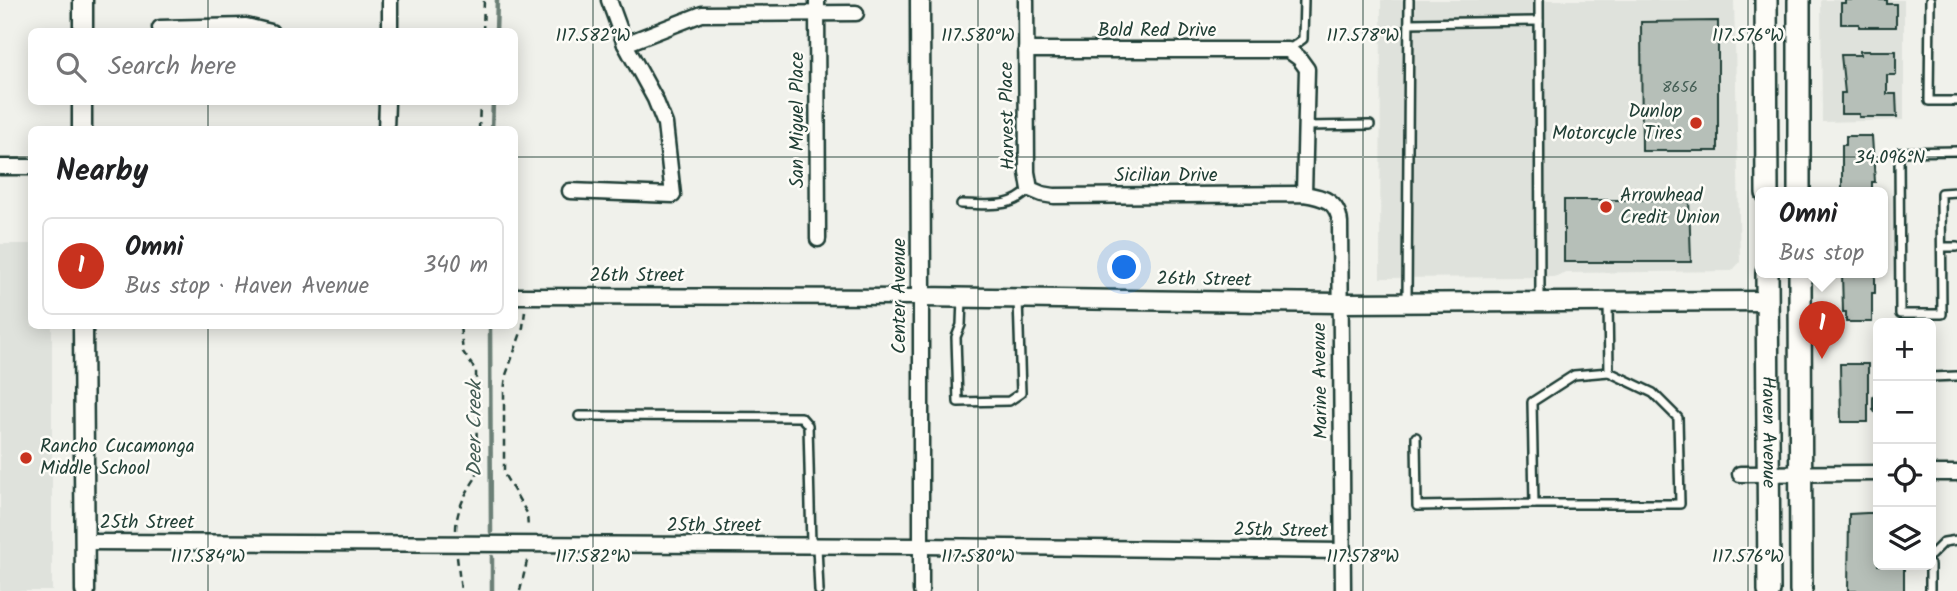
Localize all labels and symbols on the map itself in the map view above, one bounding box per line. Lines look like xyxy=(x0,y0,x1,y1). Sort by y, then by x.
street label: Bold Red Drive xyxy=(1098,16,1217,46)
text: 117.582°W xyxy=(555,22,631,51)
text: 117.580°W xyxy=(941,22,1015,51)
text: 117.578°W xyxy=(1327,22,1399,51)
text: 117.576°W xyxy=(1712,22,1784,51)
street label: San Miguel Place xyxy=(783,51,813,188)
street label: Harvest Place xyxy=(992,61,1024,170)
house number: 8656 xyxy=(1662,75,1698,100)
place label: Dunlop Motorcycle Tires xyxy=(1552,97,1682,149)
marker: Dunlop Motorcycle Tires xyxy=(1688,115,1704,131)
text: 34.096°N xyxy=(1855,144,1925,173)
street label: Sicilian Drive xyxy=(1114,161,1218,191)
place label: Arrowhead Credit Union xyxy=(1620,181,1720,233)
marker: Arrowhead Credit Union xyxy=(1598,199,1614,215)
street label: Center Avenue xyxy=(885,238,915,354)
your location xyxy=(1107,250,1141,284)
street label: 26th Street xyxy=(590,261,685,291)
street label: 26th Street xyxy=(1156,264,1252,296)
pin: 1 xyxy=(1799,301,1845,359)
street label: Marine Avenue xyxy=(1305,322,1337,440)
street label: Haven Avenue xyxy=(1753,376,1783,489)
water label: Deer Creek xyxy=(459,378,492,477)
place label: Rancho Cucamonga Middle School xyxy=(40,432,195,484)
marker: Rancho Cucamonga Middle School xyxy=(18,450,34,466)
street label: 25th Street xyxy=(100,508,195,538)
street label: 25th Street xyxy=(667,511,762,541)
street label: 25th Street xyxy=(1233,515,1329,547)
text: 117.584°W xyxy=(171,543,245,572)
text: 117.582°W xyxy=(555,543,631,572)
text: 117.580°W xyxy=(941,543,1015,572)
text: 117.578°W xyxy=(1327,543,1399,572)
text: 117.576°W xyxy=(1712,543,1784,572)

